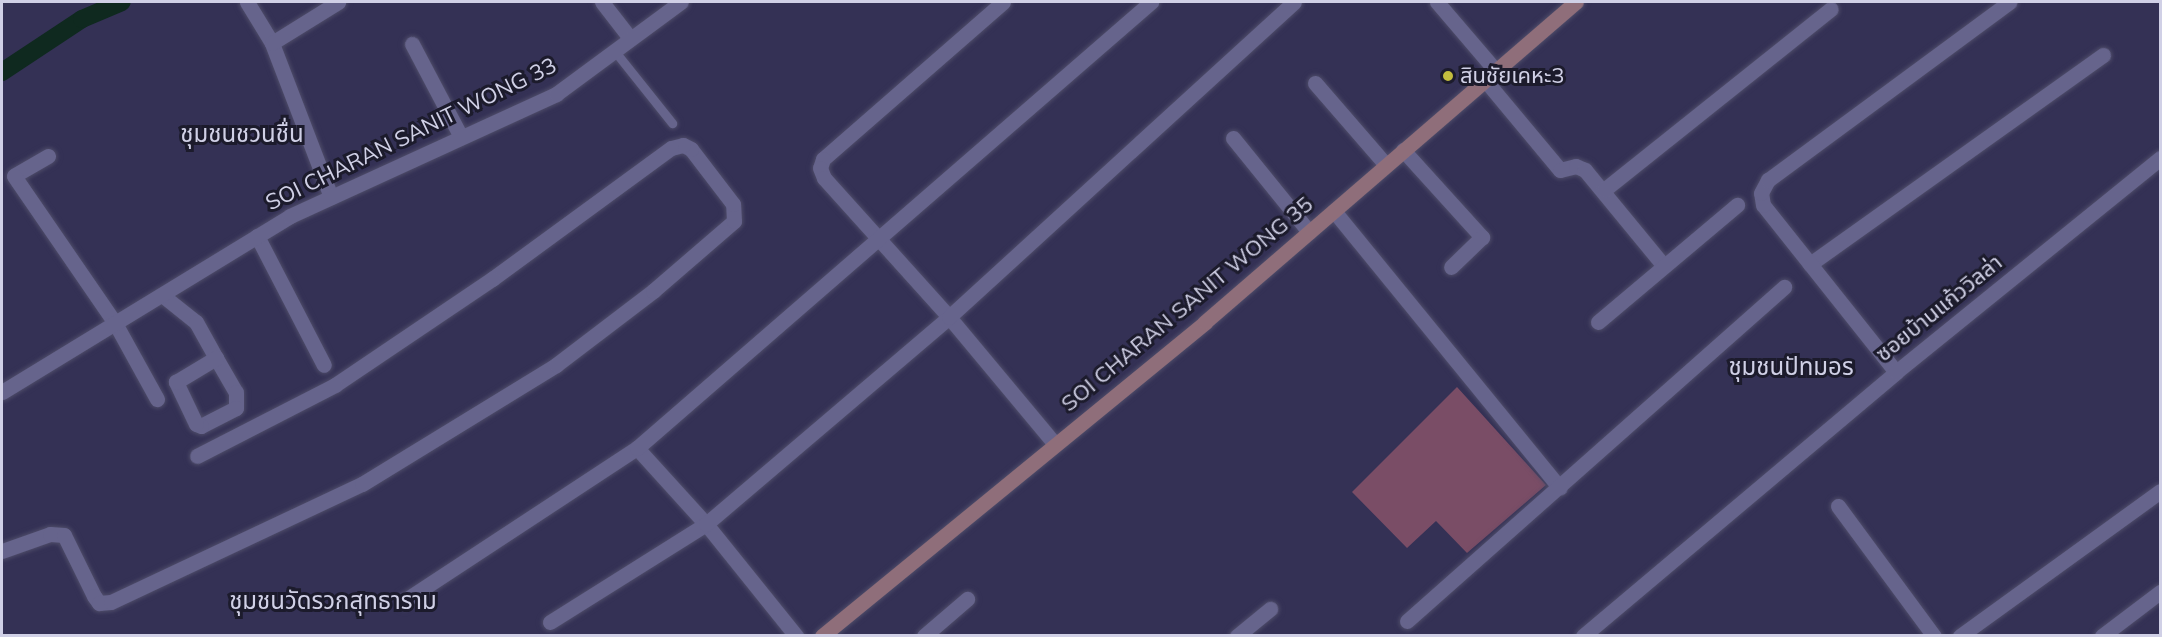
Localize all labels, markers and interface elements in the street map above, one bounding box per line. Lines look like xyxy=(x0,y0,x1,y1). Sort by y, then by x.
street label: SOI CHARAN SANIT WONG 33 xyxy=(261,52,561,216)
place label: สินชัยเคหะ3 xyxy=(1460,63,1565,89)
marker: สินชัยเคหะ3 xyxy=(1441,69,1455,83)
district label: ชุมชนชวนชื่น xyxy=(180,120,304,148)
street label: SOI CHARAN SANIT WONG 35 xyxy=(1056,191,1318,417)
street label: ซอยบ้านแก้ววิลล่า xyxy=(1870,249,2008,367)
district label: ชุมชนปัทมอร xyxy=(1728,353,1854,381)
district label: ชุมชนวัดรวกสุทธาราม xyxy=(229,587,437,615)

